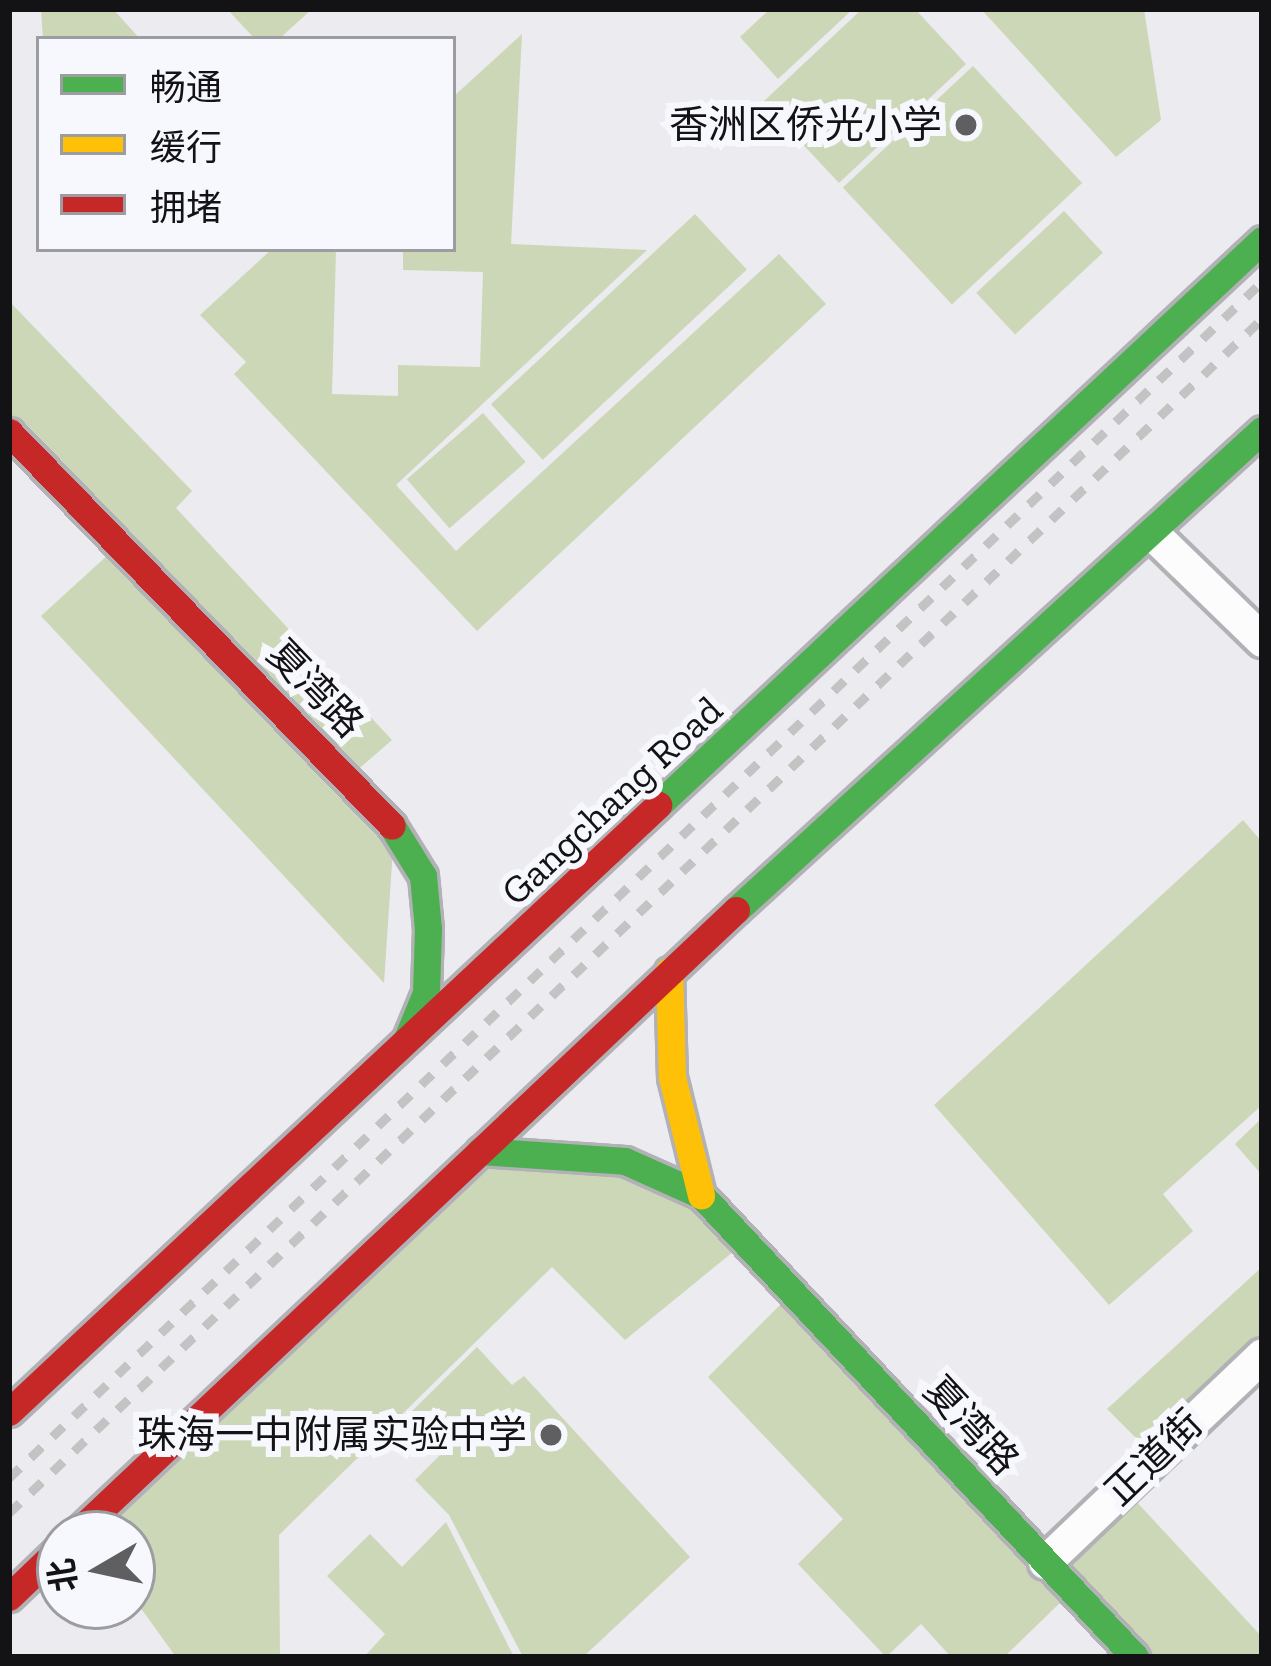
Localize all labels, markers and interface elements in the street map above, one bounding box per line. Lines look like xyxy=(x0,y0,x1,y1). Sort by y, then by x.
legend xyxy=(36,36,456,252)
text: 畅通 xyxy=(150,66,222,109)
place label: 香洲区侨光小学 xyxy=(669,102,942,148)
marker: 香洲区侨光小学 xyxy=(953,112,979,138)
text: 缓行 xyxy=(150,126,222,169)
text: 拥堵 xyxy=(150,186,222,229)
street label: 夏湾路 xyxy=(258,631,372,747)
street label: Gangchang Road xyxy=(492,687,732,915)
street label: 夏湾路 xyxy=(914,1367,1028,1485)
street label: 正道街 xyxy=(1096,1401,1212,1515)
place label: 珠海一中附属实验中学 xyxy=(137,1412,527,1458)
marker: 珠海一中附属实验中学 xyxy=(538,1422,564,1448)
north arrow xyxy=(36,1510,156,1630)
text: 北 xyxy=(41,1556,85,1595)

